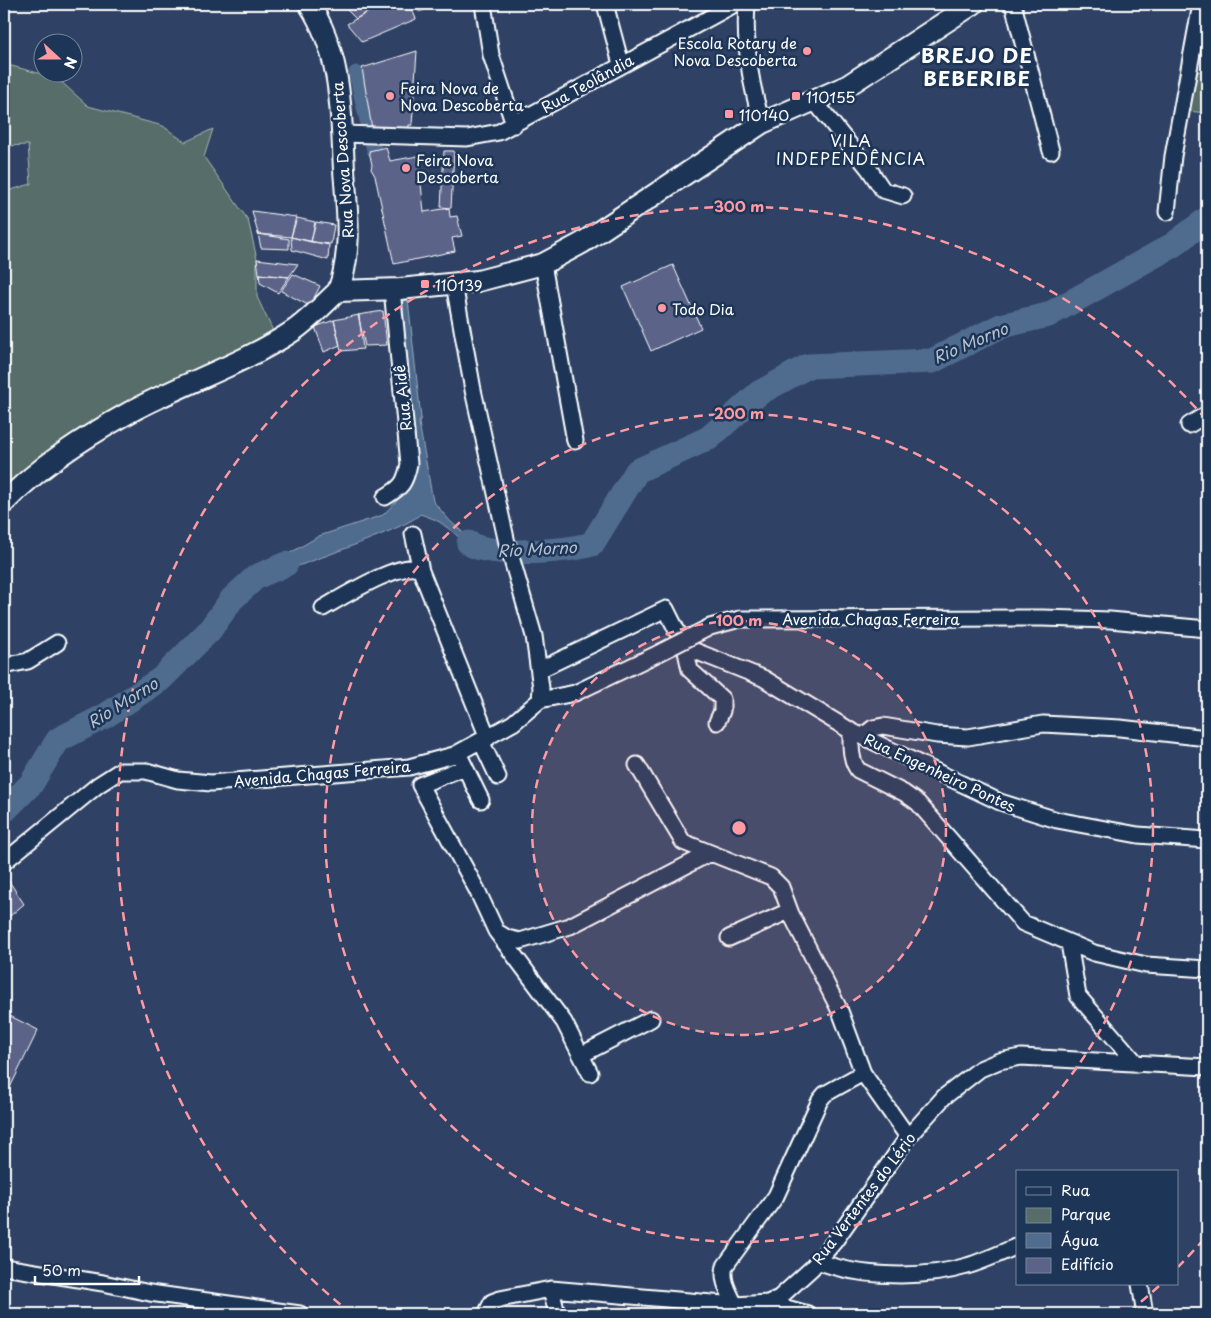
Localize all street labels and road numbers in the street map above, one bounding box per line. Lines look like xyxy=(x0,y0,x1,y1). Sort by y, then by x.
street label: Rua Teolândia xyxy=(536,48,638,118)
street label: Rua Nova Descoberta xyxy=(325,80,359,239)
street label: Rua Aidê xyxy=(387,364,417,432)
street label: Avenida Chagas Ferreira xyxy=(782,607,960,630)
street label: Rua Engenheiro Pontes xyxy=(861,727,1019,817)
street label: Avenida Chagas Ferreira xyxy=(233,754,412,792)
street label: Rua Vertentes do Lério xyxy=(806,1127,920,1269)

